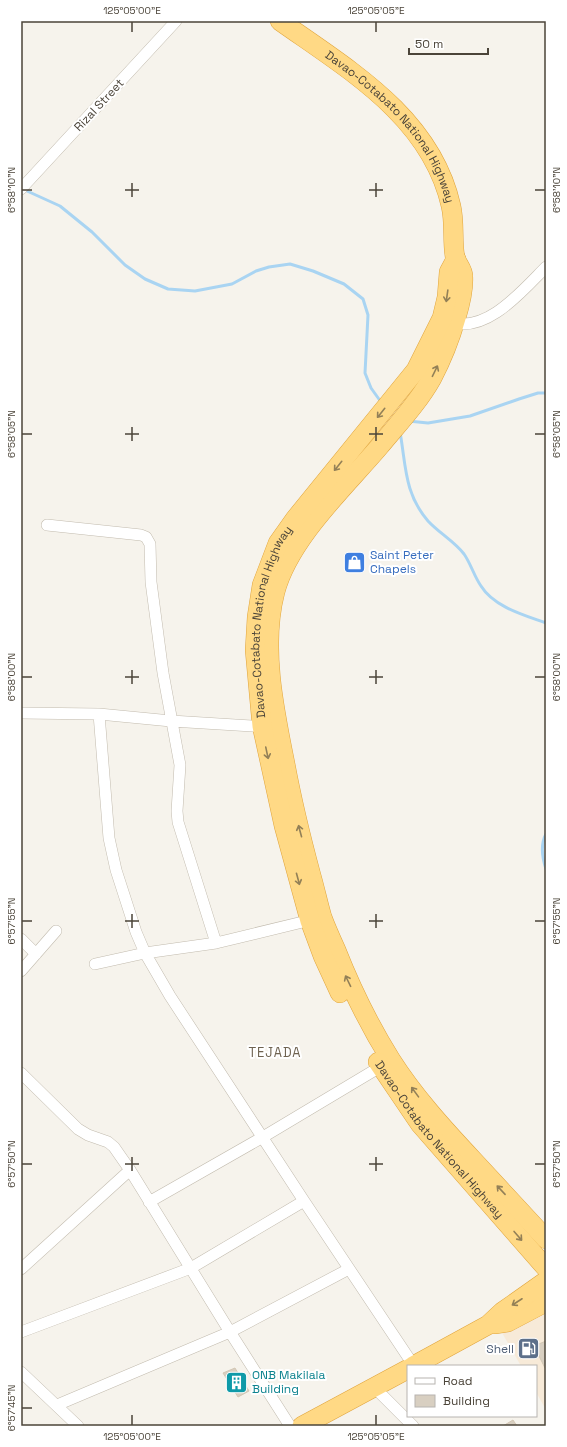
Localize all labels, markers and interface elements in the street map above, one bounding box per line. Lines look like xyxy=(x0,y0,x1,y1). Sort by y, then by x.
text: 125°05'00"E xyxy=(103,4,161,17)
text: 125°05'05"E xyxy=(347,4,405,17)
scale bar xyxy=(409,30,488,56)
text: 50 m xyxy=(415,36,443,52)
street label: Davao-Cotabato National Highway xyxy=(322,47,458,205)
street label: Rizal Street xyxy=(71,75,127,135)
text: 6°58'10"N xyxy=(5,167,18,213)
text: 6°58'10"N xyxy=(550,167,563,213)
one-way arrow xyxy=(443,290,451,303)
one-way arrow xyxy=(432,365,440,377)
one-way arrow xyxy=(377,408,386,419)
text: 6°58'05"N xyxy=(5,410,18,458)
text: 6°58'05"N xyxy=(550,410,563,458)
one-way arrow xyxy=(334,461,343,472)
street label: Davao-Cotabato National Highway xyxy=(247,523,296,719)
place label: Saint Peter Chapels xyxy=(370,547,434,577)
shop icon: Saint Peter Chapels xyxy=(342,549,368,575)
text: 6°58'00"N xyxy=(5,653,18,701)
text: 6°58'00"N xyxy=(550,653,563,701)
one-way arrow xyxy=(264,746,272,759)
one-way arrow xyxy=(295,825,303,838)
one-way arrow xyxy=(295,873,303,886)
text: 6°57'55"N xyxy=(5,898,18,944)
text: 6°57'55"N xyxy=(550,898,563,944)
one-way arrow xyxy=(344,975,351,987)
district label: TEJADA xyxy=(248,1044,302,1061)
street label: Davao-Cotabato National Highway xyxy=(371,1057,507,1222)
one-way arrow xyxy=(411,1087,419,1098)
text: 6°57'50"N xyxy=(5,1140,18,1188)
text: 6°57'50"N xyxy=(550,1140,563,1188)
one-way arrow xyxy=(496,1185,505,1195)
one-way arrow xyxy=(513,1231,522,1241)
one-way arrow xyxy=(511,1298,522,1306)
fuel station icon: Shell xyxy=(516,1336,542,1362)
place label: Shell xyxy=(486,1341,514,1357)
legend xyxy=(407,1365,537,1417)
place label: ONB Makilala Building xyxy=(252,1367,325,1397)
building icon: ONB Makilala Building xyxy=(223,1369,249,1395)
text: Road xyxy=(443,1373,472,1389)
text: 6°57'45"N xyxy=(5,1385,18,1431)
text: Building xyxy=(443,1393,490,1409)
text: 125°05'00"E xyxy=(103,1430,161,1443)
text: 125°05'05"E xyxy=(347,1430,405,1443)

